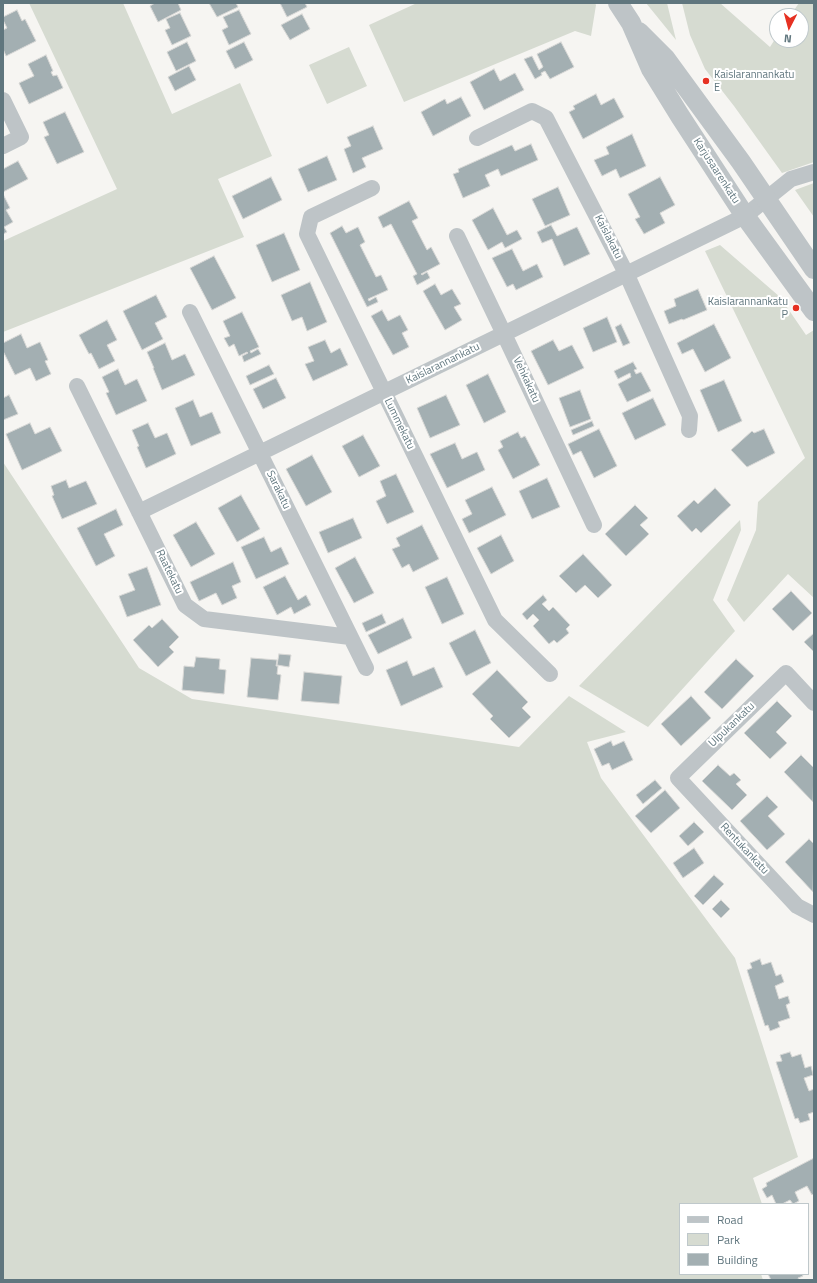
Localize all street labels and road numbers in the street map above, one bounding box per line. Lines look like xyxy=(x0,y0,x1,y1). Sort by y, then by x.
street label: Karjusaarenkatu xyxy=(690,136,742,206)
street label: Kaislakatu xyxy=(591,213,625,261)
street label: Kaislarannankatu xyxy=(404,340,482,388)
street label: Vehkakatu xyxy=(510,355,542,405)
street label: Lummekatu xyxy=(381,396,417,452)
street label: Sarakatu xyxy=(263,469,293,511)
street label: Raatekatu xyxy=(153,548,185,596)
street label: Ulpukankatu xyxy=(706,700,758,750)
street label: Rentukankatu xyxy=(717,821,771,877)

